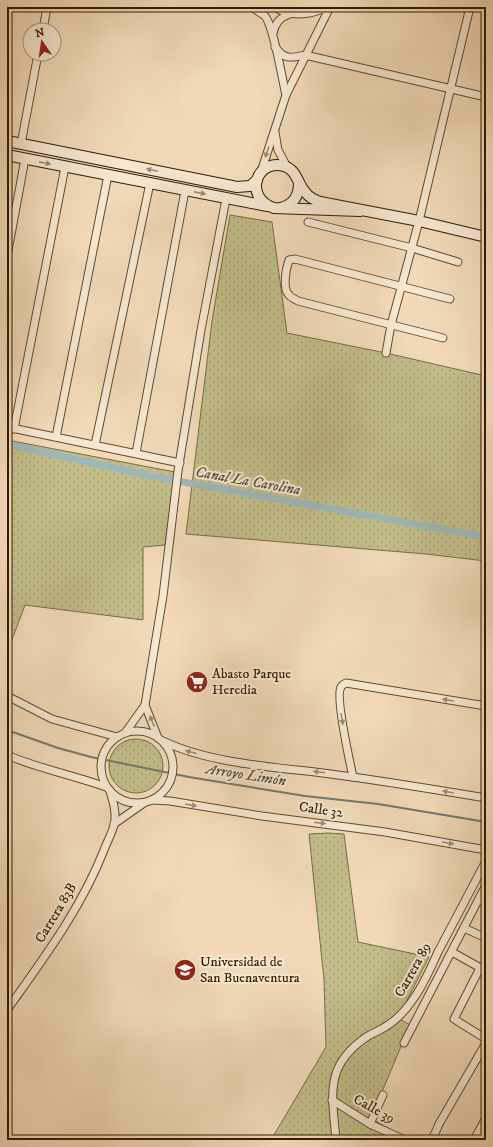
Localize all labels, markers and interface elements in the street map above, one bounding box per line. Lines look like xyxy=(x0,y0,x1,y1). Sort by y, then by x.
north arrow xyxy=(22,22,62,62)
text: N xyxy=(34,25,46,41)
one-way arrow xyxy=(264,147,270,159)
one-way arrow xyxy=(39,160,51,166)
one-way arrow xyxy=(146,167,158,173)
one-way arrow xyxy=(194,191,206,197)
water label: Canal La Carolina xyxy=(194,462,302,500)
place label: Abasto Parque Heredia xyxy=(212,665,291,699)
supermarket icon: Abasto Parque Heredia xyxy=(184,669,210,695)
one-way arrow xyxy=(441,697,454,703)
one-way arrow xyxy=(340,713,346,725)
one-way arrow xyxy=(148,715,154,727)
one-way arrow xyxy=(185,749,197,755)
water label: Arroyo Limón xyxy=(203,759,288,791)
one-way arrow xyxy=(313,769,325,775)
one-way arrow xyxy=(441,788,454,794)
street label: Calle 32 xyxy=(298,798,344,822)
one-way arrow xyxy=(185,802,197,808)
one-way arrow xyxy=(314,820,326,826)
one-way arrow xyxy=(442,840,454,846)
street label: Carrera 83B xyxy=(31,880,81,946)
street label: Carrera 89 xyxy=(391,940,435,1000)
place label: Universidad de San Buenaventura xyxy=(200,953,300,987)
school or university icon: Universidad de San Buenaventura xyxy=(172,957,198,983)
street label: Calle 39 xyxy=(350,1090,398,1128)

